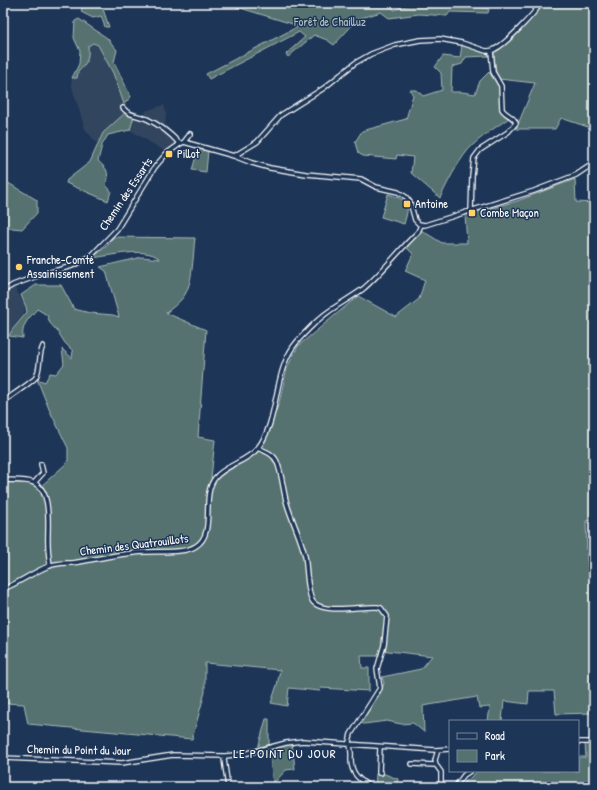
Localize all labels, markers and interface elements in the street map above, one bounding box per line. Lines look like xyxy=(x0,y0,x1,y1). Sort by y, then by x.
park label: Forêt de Chailluz xyxy=(293,13,366,30)
place label: Pillot xyxy=(177,145,200,162)
marker: Pillot xyxy=(164,149,174,159)
street label: Chemin des Essarts xyxy=(95,153,157,234)
place label: Antoine xyxy=(415,195,448,212)
marker: Antoine xyxy=(402,199,412,209)
place label: Combe Maçon xyxy=(480,204,539,221)
marker: Combe Maçon xyxy=(467,208,477,218)
place label: Franche-Comté Assainissement xyxy=(26,251,95,282)
marker: Franche-Comté Assainissement xyxy=(14,262,24,272)
street label: Chemin des Quatrouillots xyxy=(79,529,190,560)
legend xyxy=(449,720,579,772)
text: Road xyxy=(485,727,505,744)
street label: Chemin du Point du Jour xyxy=(27,740,132,759)
district label: LE POINT DU JOUR xyxy=(233,744,337,762)
text: Park xyxy=(485,747,505,764)

